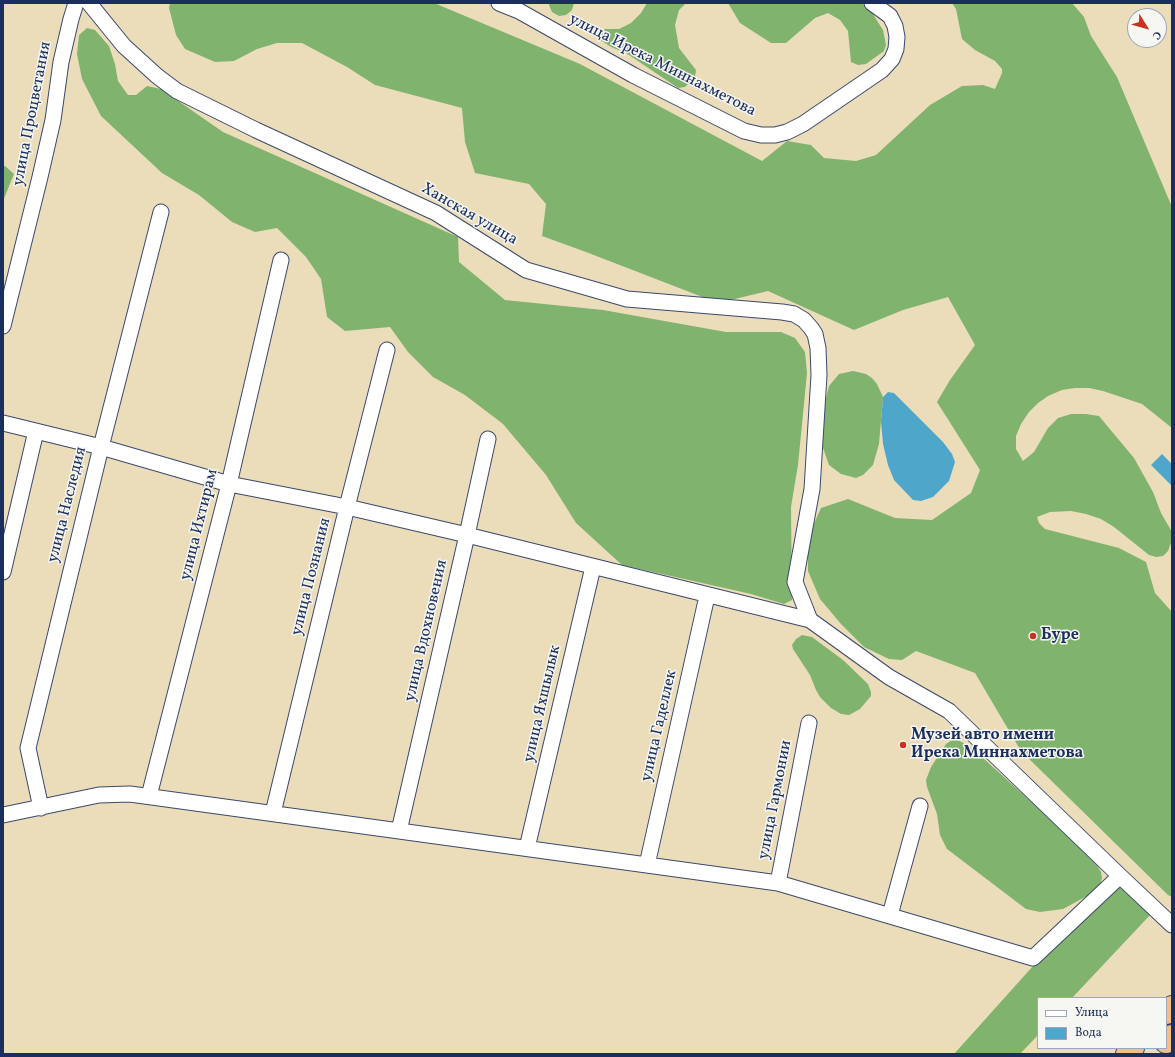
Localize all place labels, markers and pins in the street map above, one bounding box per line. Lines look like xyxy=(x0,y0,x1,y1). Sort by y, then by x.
place label: Буре xyxy=(1041,626,1079,646)
marker: Буре xyxy=(1028,631,1038,641)
place label: Музей авто имени Ирека Миннахметова xyxy=(911,726,1083,764)
marker: Музей авто имени Ирека Миннахметова xyxy=(898,740,908,750)

